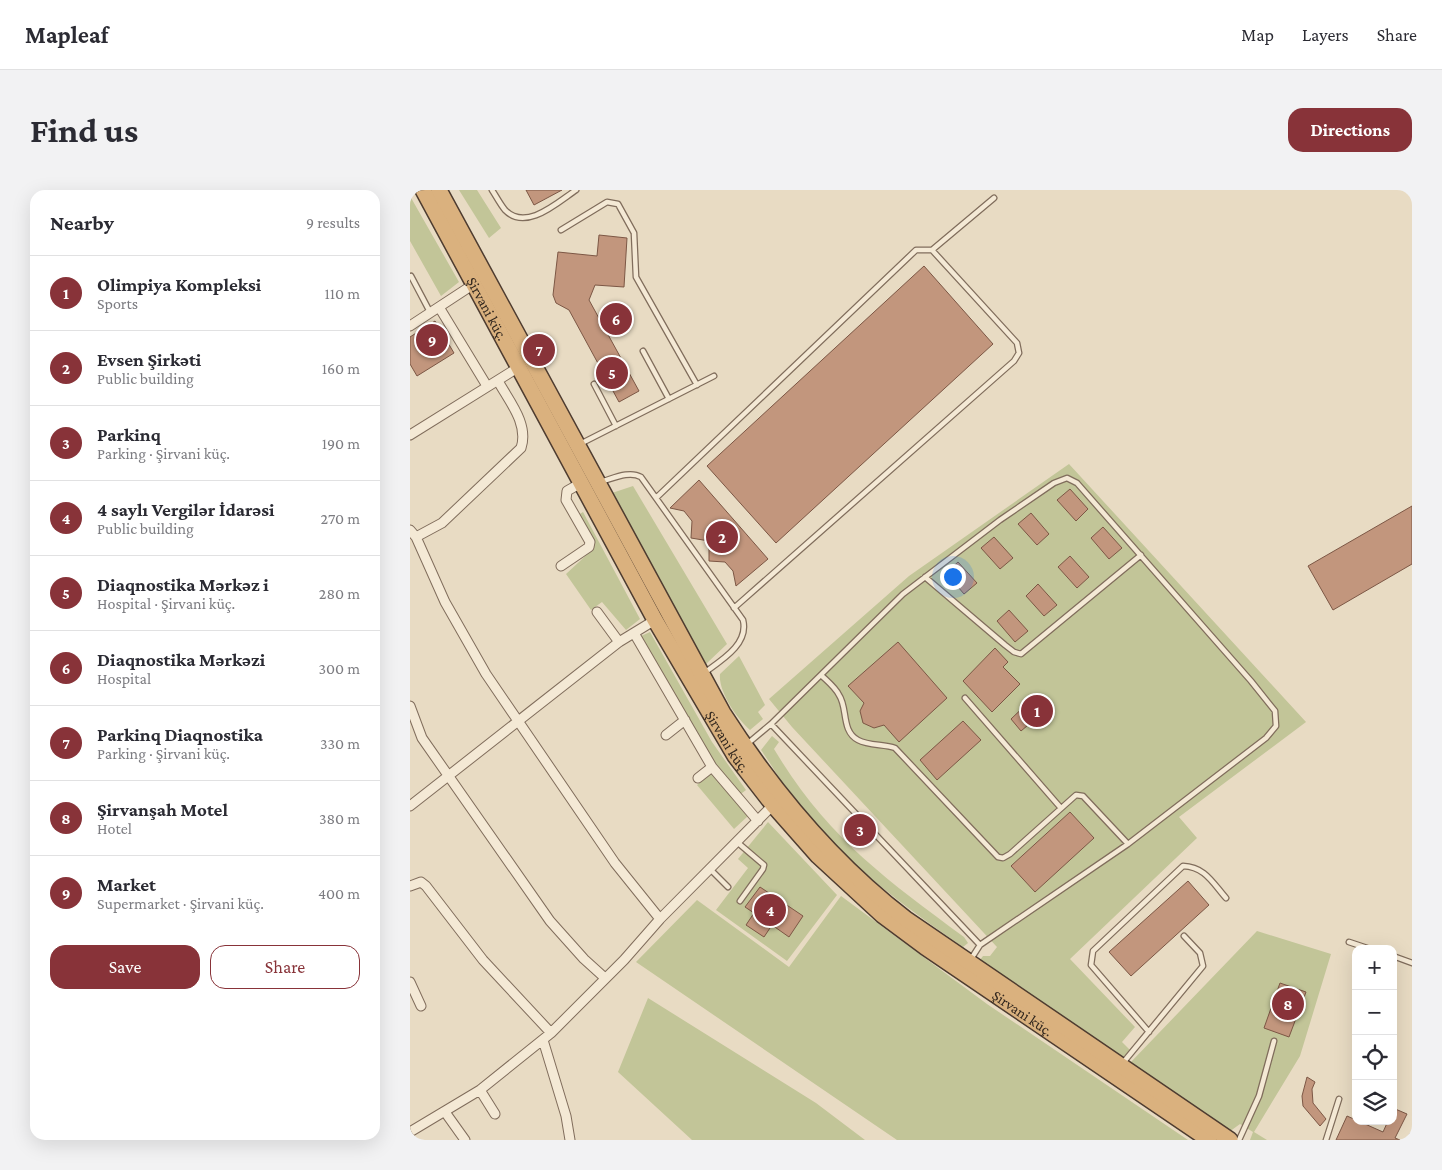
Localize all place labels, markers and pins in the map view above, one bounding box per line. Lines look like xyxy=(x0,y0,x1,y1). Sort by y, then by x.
pin: 6 xyxy=(600,300,632,338)
pin: 9 xyxy=(416,321,448,359)
pin: 7 xyxy=(523,331,555,369)
pin: 5 xyxy=(596,354,628,392)
pin: 2 xyxy=(706,518,738,556)
pin: 1 xyxy=(1021,692,1053,730)
pin: 3 xyxy=(844,811,876,849)
pin: 4 xyxy=(754,891,786,929)
pin: 8 xyxy=(1272,985,1304,1023)

